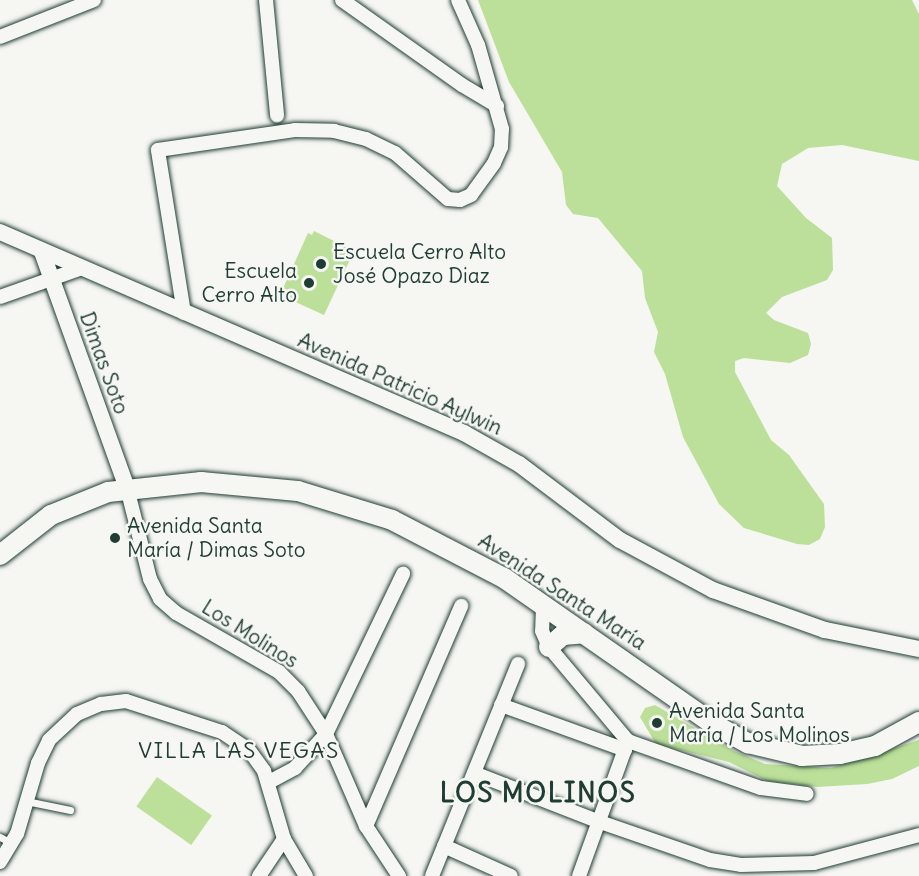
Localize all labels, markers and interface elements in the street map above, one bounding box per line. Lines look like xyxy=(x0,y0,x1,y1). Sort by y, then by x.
place label: Escuela Cerro Alto José Opazo Diaz xyxy=(333,239,506,289)
marker: Escuela Cerro Alto José Opazo Diaz xyxy=(314,257,328,271)
place label: Escuela Cerro Alto xyxy=(202,258,297,308)
marker: Escuela Cerro Alto xyxy=(302,276,316,290)
street label: Dimas Soto xyxy=(74,309,134,417)
street label: Avenida Patricio Aylwin xyxy=(294,328,506,440)
place label: Avenida Santa María / Dimas Soto xyxy=(127,513,306,563)
street label: Avenida Santa María xyxy=(473,528,651,656)
marker: Avenida Santa María / Dimas Soto xyxy=(108,531,122,545)
street label: Los Molinos xyxy=(197,594,303,674)
place label: Avenida Santa María / Los Molinos xyxy=(669,698,850,748)
marker: Avenida Santa María / Los Molinos xyxy=(650,716,664,730)
district label: VILLA LAS VEGAS xyxy=(138,738,340,764)
district label: LOS MOLINOS xyxy=(440,777,636,809)

